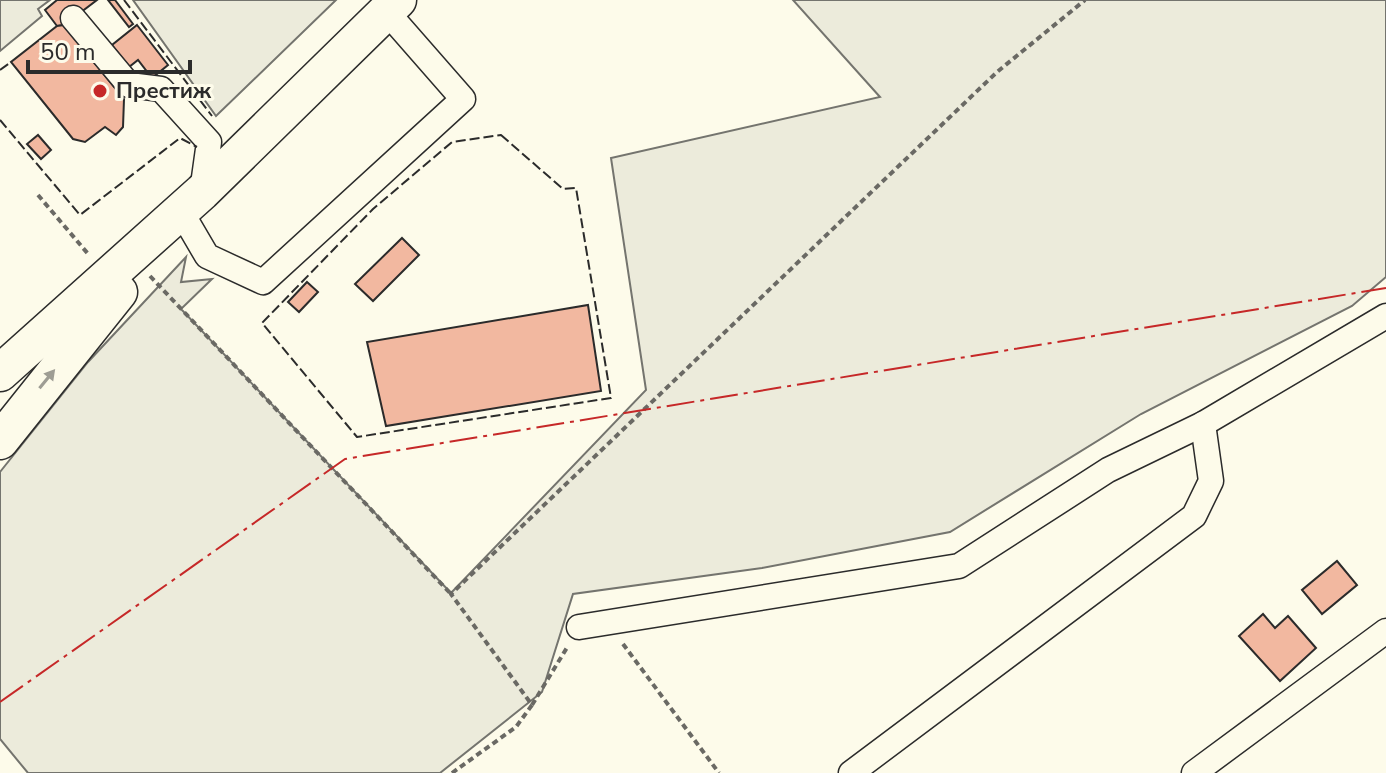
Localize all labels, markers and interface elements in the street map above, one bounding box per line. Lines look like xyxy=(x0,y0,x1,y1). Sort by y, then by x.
scale bar xyxy=(28,24,190,74)
text: 50 m xyxy=(40,36,96,68)
place label: Престиж xyxy=(116,76,212,106)
marker: Престиж xyxy=(91,82,109,100)
one-way arrow xyxy=(38,369,55,389)

